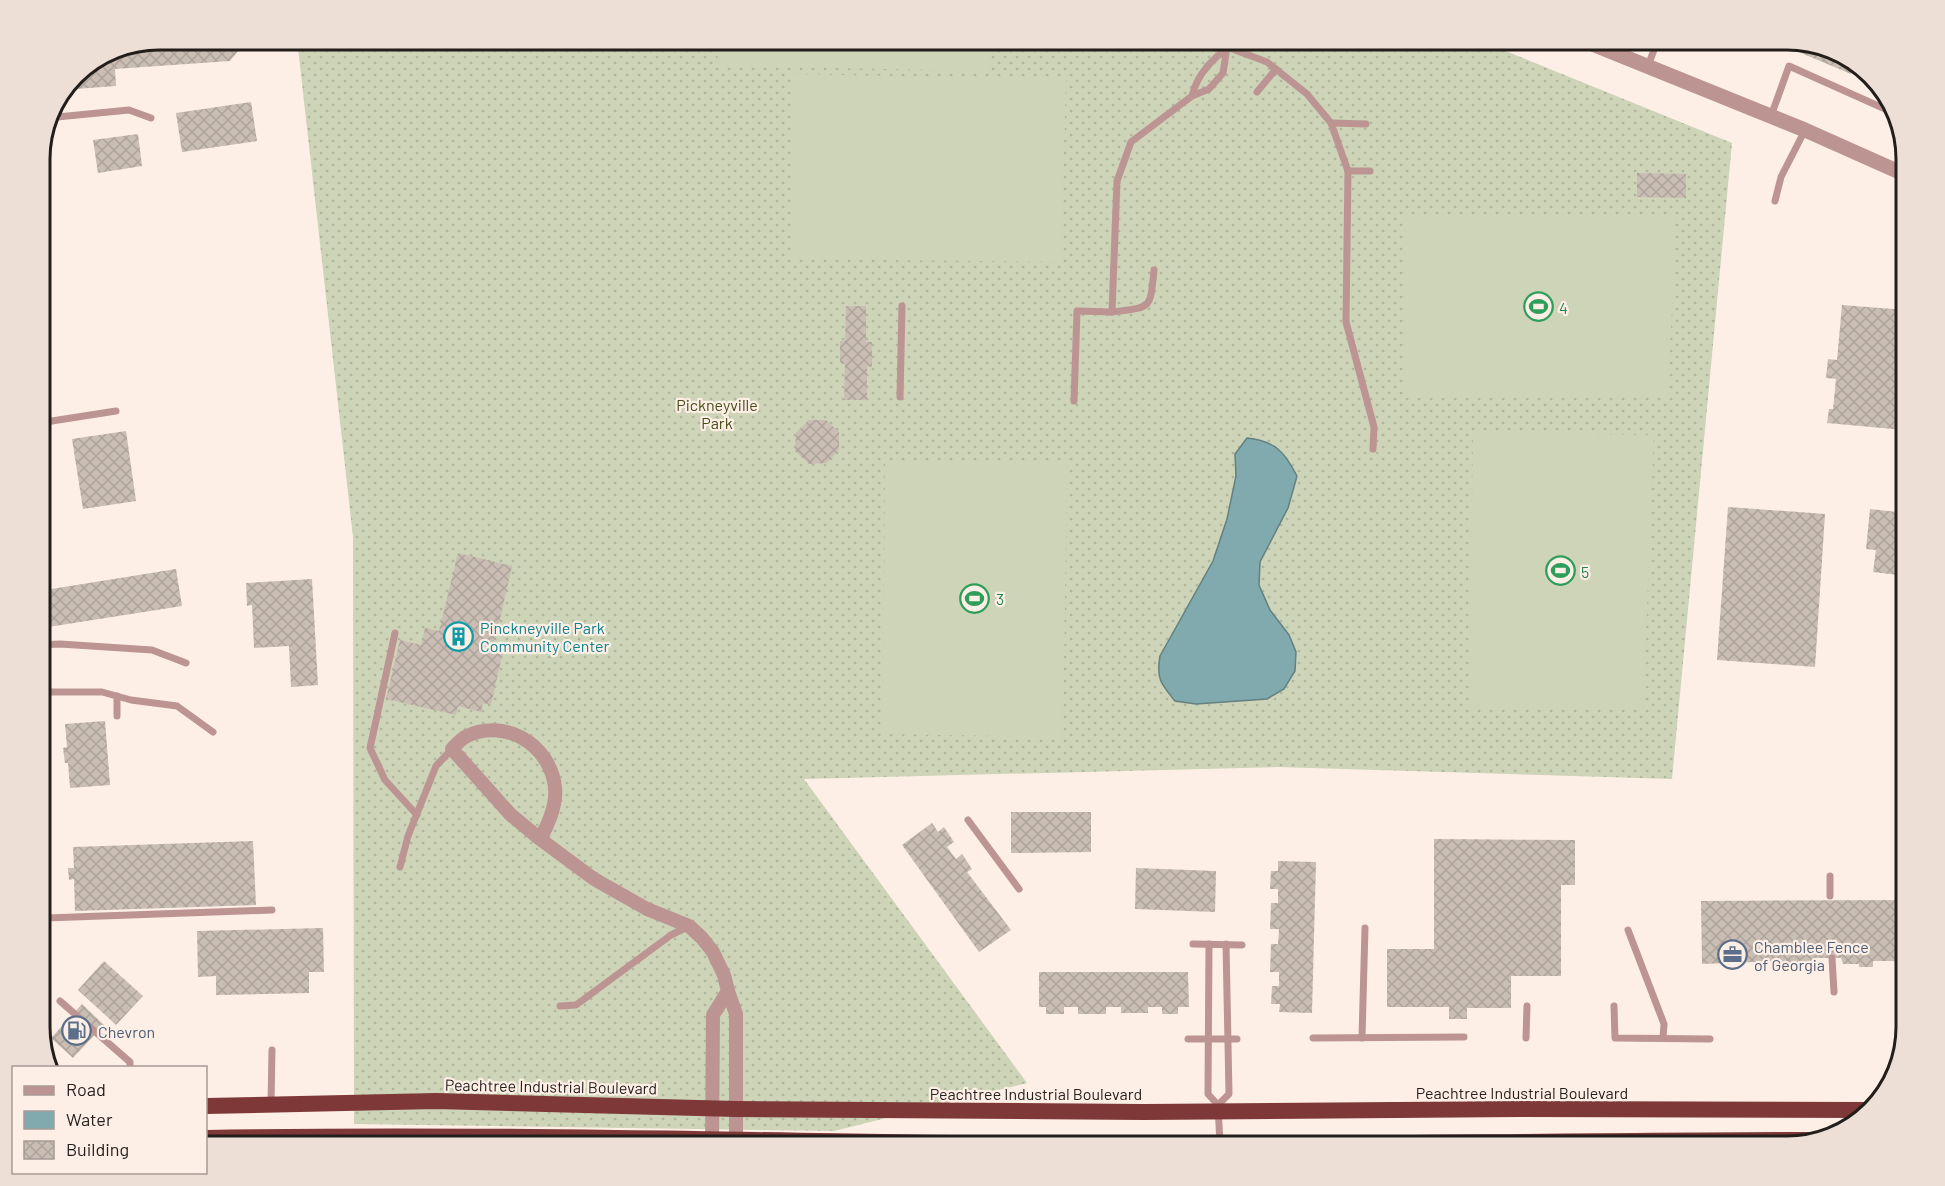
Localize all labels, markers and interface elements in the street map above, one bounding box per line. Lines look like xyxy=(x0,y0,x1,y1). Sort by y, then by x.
sports icon: 4 xyxy=(1522,291,1554,323)
place label: 4 xyxy=(1559,298,1568,317)
park label: Pickneyville Park xyxy=(676,395,758,432)
sports icon: 5 xyxy=(1544,555,1576,587)
place label: 5 xyxy=(1581,562,1589,581)
sports icon: 3 xyxy=(959,582,991,614)
place label: 3 xyxy=(996,589,1004,608)
place label: Pinckneyville Park Community Center xyxy=(480,618,610,655)
building icon: Pinckneyville Park Community Center xyxy=(443,620,475,652)
place label: Chamblee Fence of Georgia xyxy=(1754,937,1869,974)
office icon: Chamblee Fence of Georgia xyxy=(1717,939,1749,971)
fuel station icon: Chevron xyxy=(61,1015,93,1047)
place label: Chevron xyxy=(98,1022,155,1041)
legend xyxy=(12,1066,207,1174)
street label: Peachtree Industrial Boulevard xyxy=(445,1075,657,1097)
text: Road xyxy=(66,1078,106,1100)
street label: Peachtree Industrial Boulevard xyxy=(1416,1083,1628,1102)
street label: Peachtree Industrial Boulevard xyxy=(930,1084,1142,1103)
text: Water xyxy=(66,1108,113,1130)
text: Building xyxy=(66,1138,129,1160)

